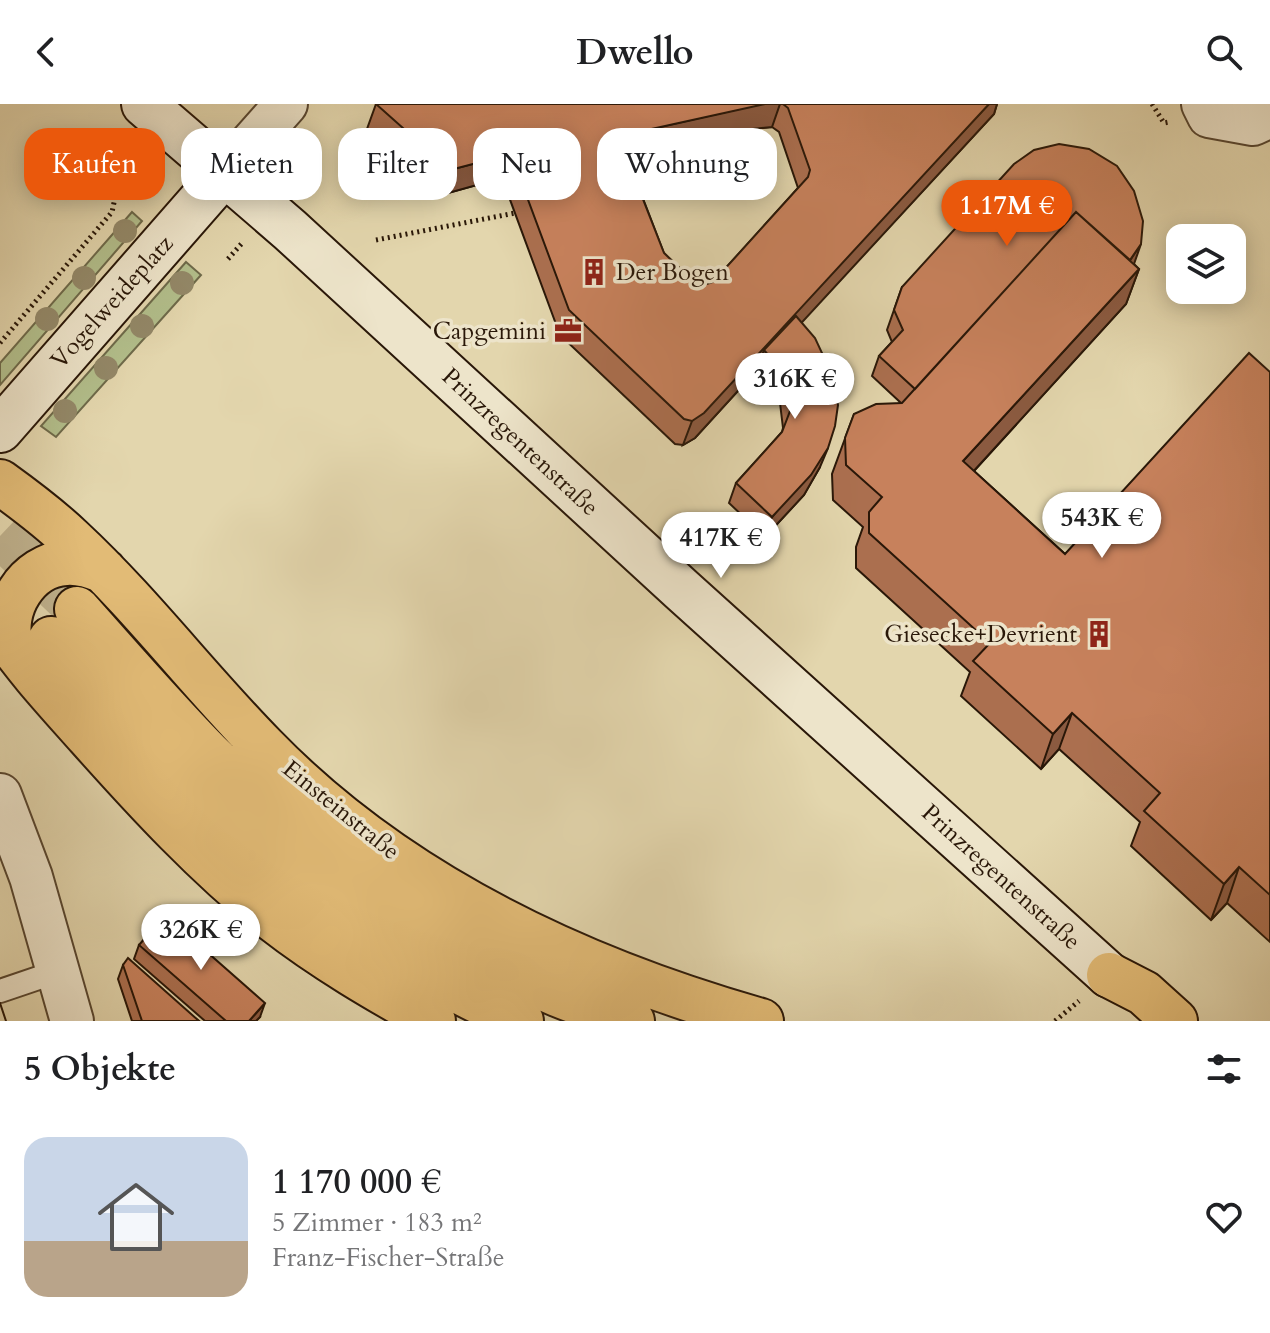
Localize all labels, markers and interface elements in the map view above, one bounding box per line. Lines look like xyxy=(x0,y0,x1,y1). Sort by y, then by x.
text: Dwello xyxy=(576,28,694,77)
icon: back xyxy=(24,30,68,74)
icon: search xyxy=(1202,30,1246,74)
chip: Kaufen xyxy=(24,128,165,200)
chip: Mieten xyxy=(181,128,322,200)
chip: Filter xyxy=(338,128,457,200)
chip: Neu xyxy=(473,128,581,200)
chip: Wohnung xyxy=(597,128,777,200)
pin: 1.17M € xyxy=(933,180,1081,248)
text: 1.17M € xyxy=(959,188,1055,223)
map controls xyxy=(1166,224,1246,304)
button: layers xyxy=(1166,224,1246,304)
street label: Vogelweideplatz xyxy=(43,228,181,376)
place label: Der Bogen xyxy=(616,256,729,289)
building icon: Der Bogen xyxy=(579,257,609,287)
place label: Capgemini xyxy=(433,315,546,348)
office icon: Capgemini xyxy=(553,316,583,346)
pin: 316K € xyxy=(730,353,860,421)
street label: Prinzregentenstraße xyxy=(434,360,606,524)
text: 316K € xyxy=(753,361,837,396)
pin: 543K € xyxy=(1037,492,1167,560)
text: 543K € xyxy=(1060,500,1144,535)
pin: 417K € xyxy=(656,512,786,580)
text: 417K € xyxy=(679,520,763,555)
place label: Giesecke+Devrient xyxy=(884,618,1077,651)
building icon: Giesecke+Devrient xyxy=(1084,619,1114,649)
street label: Einsteinstraße xyxy=(275,752,407,868)
street label: Prinzregentenstraße xyxy=(914,797,1088,957)
pin: 326K € xyxy=(136,904,266,972)
text: 326K € xyxy=(159,912,243,947)
text: 5 Objekte xyxy=(24,1046,176,1092)
icon: filters xyxy=(1202,1047,1246,1091)
text: 1 170 000 € xyxy=(272,1159,442,1205)
icon: home xyxy=(88,1169,184,1265)
icon: heart xyxy=(1202,1195,1246,1239)
text: 5 Zimmer · 183 m² xyxy=(272,1205,482,1240)
text: Franz-Fischer-Straße xyxy=(272,1240,505,1275)

